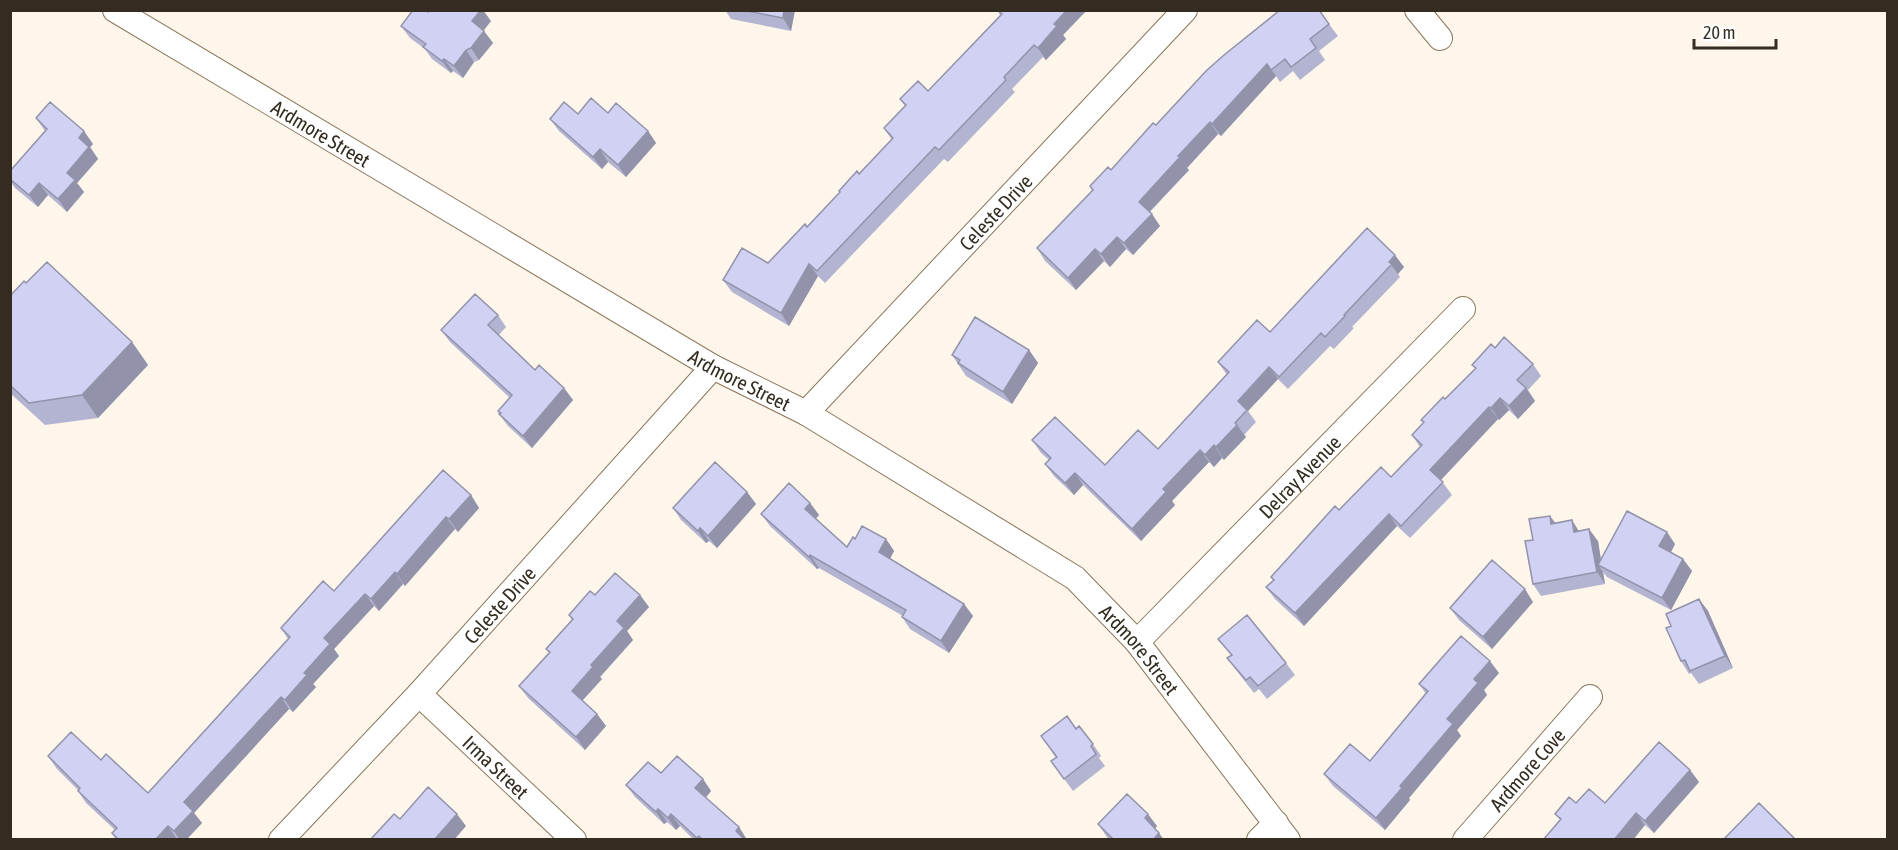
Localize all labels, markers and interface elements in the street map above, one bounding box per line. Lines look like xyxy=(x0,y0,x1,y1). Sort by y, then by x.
scale bar xyxy=(1694,12,1776,50)
text: 20 m xyxy=(1703,22,1735,43)
street label: Ardmore Street xyxy=(268,95,375,171)
street label: Celeste Drive xyxy=(954,169,1036,255)
street label: Ardmore Street xyxy=(685,344,794,415)
street label: Delray Avenue xyxy=(1254,430,1345,522)
street label: Celeste Drive xyxy=(459,561,540,648)
street label: Ardmore Street xyxy=(1095,599,1184,699)
street label: Ardmore Cove xyxy=(1485,723,1569,815)
street label: Irma Street xyxy=(459,730,534,803)

